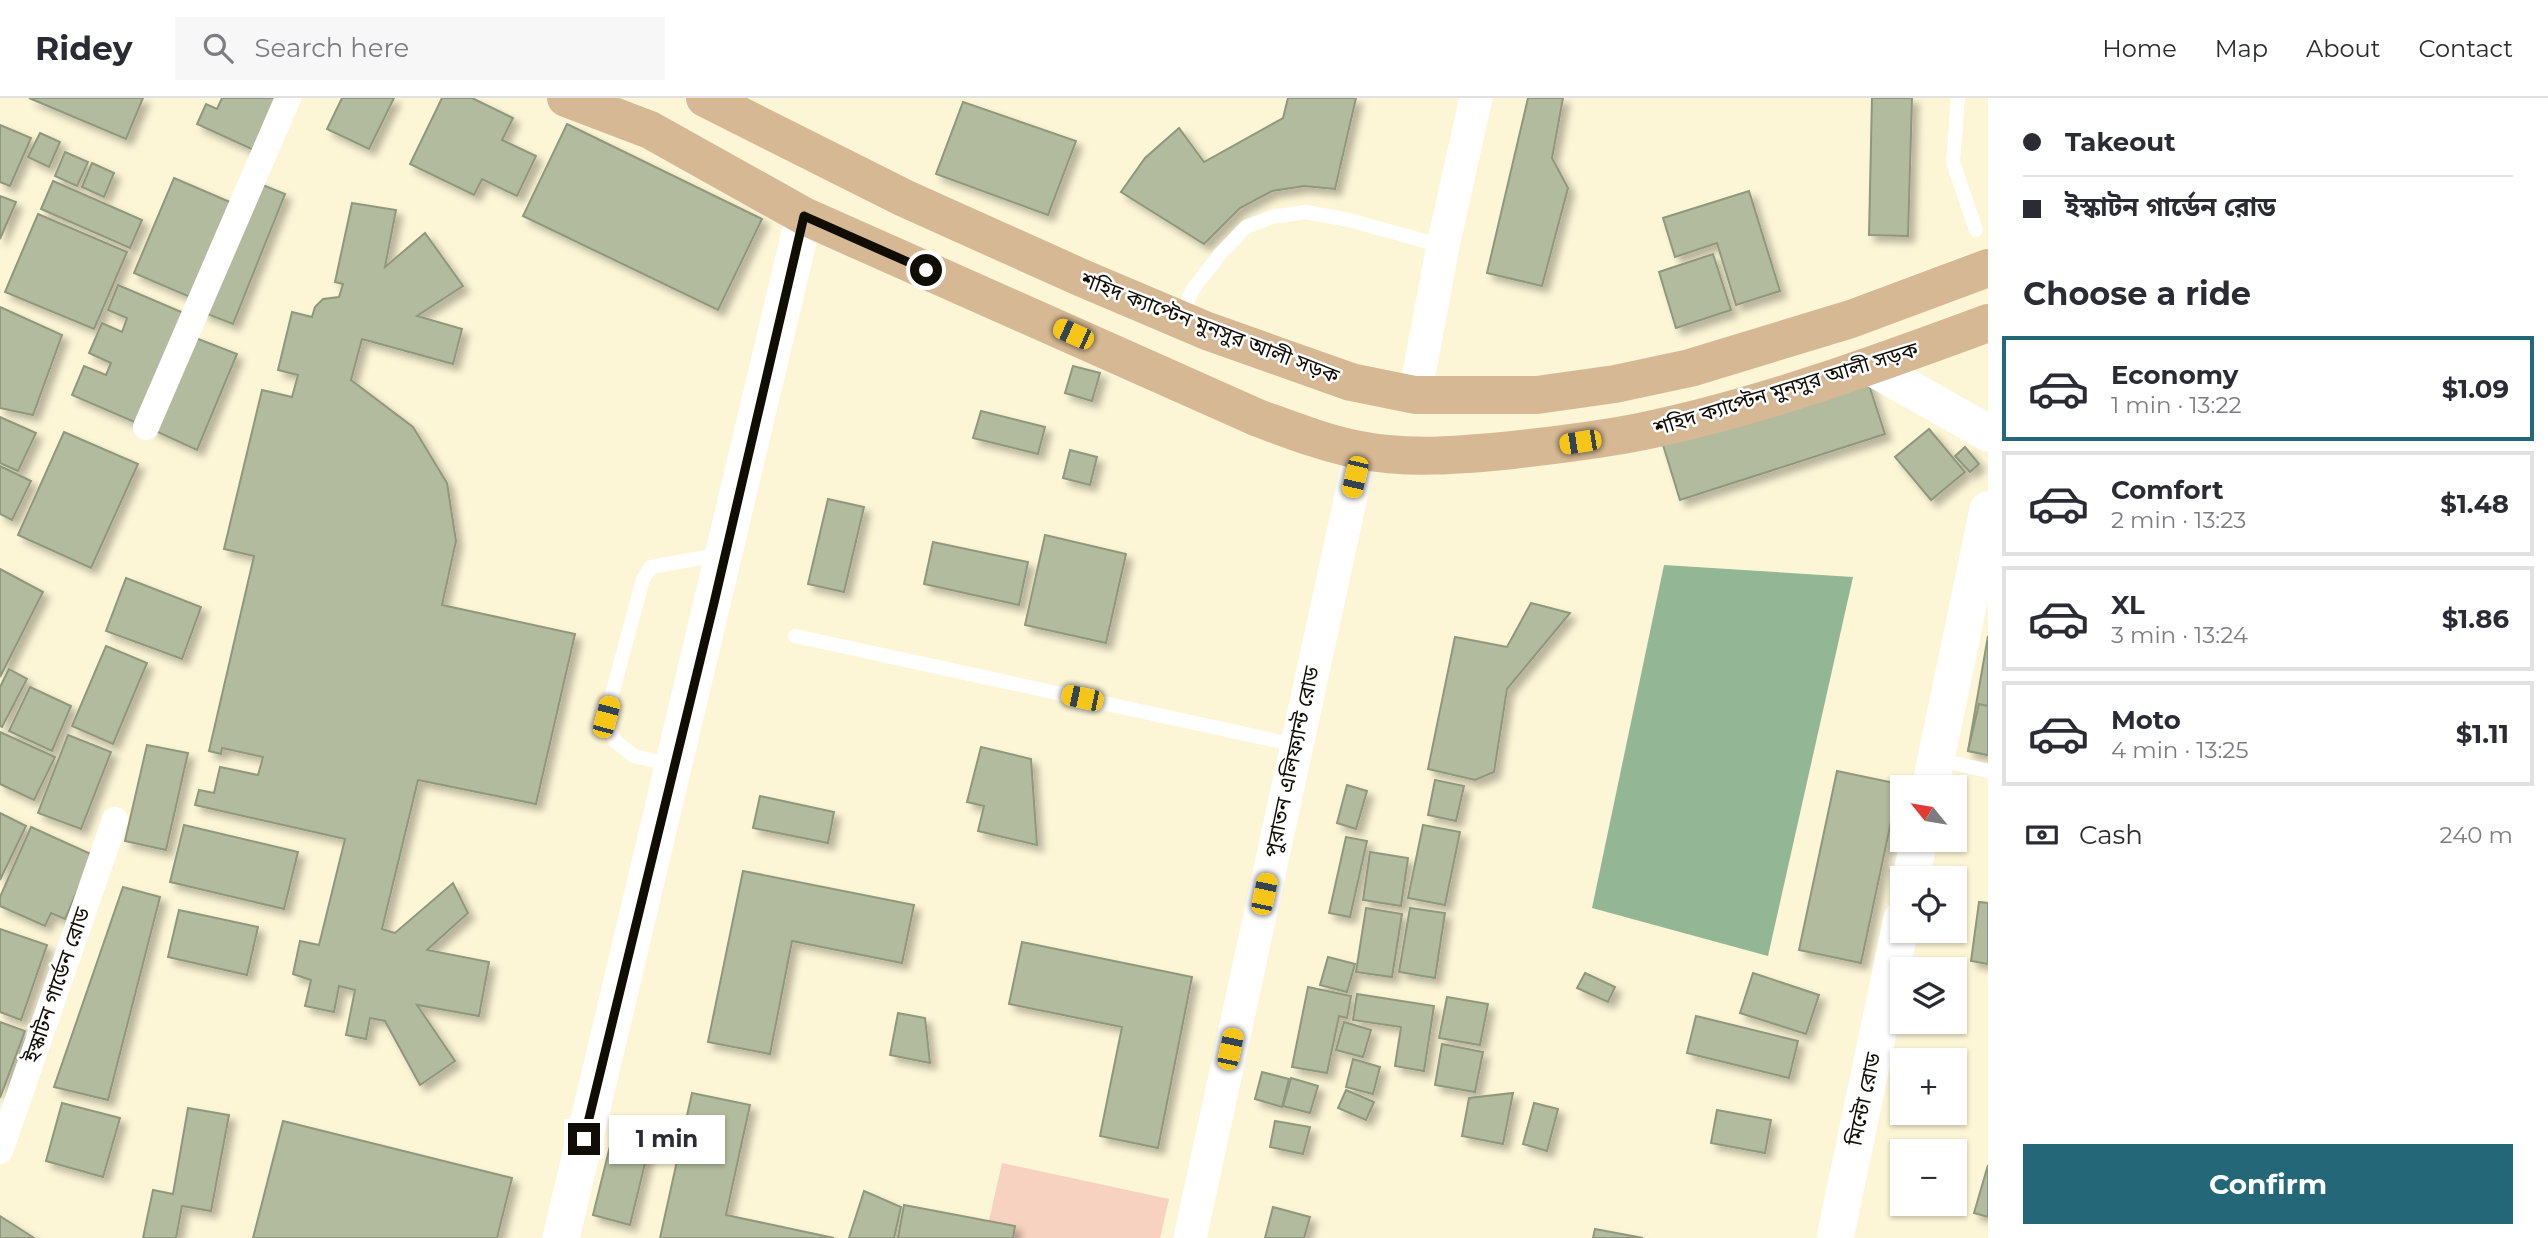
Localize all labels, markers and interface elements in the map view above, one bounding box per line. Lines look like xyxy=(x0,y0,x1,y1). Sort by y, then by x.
search box xyxy=(175,17,665,80)
text: Ridey xyxy=(35,28,133,68)
icon: search xyxy=(199,29,237,67)
text: Search here xyxy=(255,32,409,64)
text: Home xyxy=(2102,34,2177,63)
text: Map xyxy=(2215,34,2268,63)
text: About xyxy=(2306,34,2380,63)
text: Contact xyxy=(2418,34,2513,63)
text: Takeout xyxy=(2065,126,2175,158)
text: ইস্কাটন গার্ডেন রোড xyxy=(2065,191,2276,223)
route start xyxy=(910,254,942,286)
street label: শহিদ ক্যাপ্টেন মুনসুর আলী সড়ক xyxy=(1077,266,1344,389)
text: Choose a ride xyxy=(2023,274,2251,313)
car xyxy=(1050,316,1097,352)
street label: শহিদ ক্যাপ্টেন মুনসুর আলী সড়ক xyxy=(1650,336,1922,441)
icon: car xyxy=(2027,357,2090,420)
text: Economy xyxy=(2111,359,2238,391)
text: $1.09 xyxy=(2442,373,2509,405)
text: 1 min · 13:22 xyxy=(2111,391,2242,419)
car xyxy=(1558,428,1603,456)
car xyxy=(1341,454,1370,500)
icon: car xyxy=(2027,472,2090,535)
text: Comfort xyxy=(2111,474,2223,506)
text: $1.48 xyxy=(2440,488,2509,520)
text: 2 min · 13:23 xyxy=(2111,506,2246,534)
icon: car xyxy=(2027,587,2090,650)
text: XL xyxy=(2111,589,2145,621)
text: $1.86 xyxy=(2442,603,2509,635)
text: 3 min · 13:24 xyxy=(2111,621,2248,649)
street label: পুরাতন এলিফ্যান্ট রোড xyxy=(1259,663,1324,860)
car xyxy=(1060,683,1105,713)
car xyxy=(591,694,622,740)
icon: car xyxy=(2027,702,2090,765)
text: Moto xyxy=(2111,704,2181,736)
text: $1.11 xyxy=(2456,718,2509,750)
text: 4 min · 13:25 xyxy=(2111,736,2248,764)
north arrow xyxy=(1890,775,1967,852)
map controls xyxy=(1890,775,1967,1216)
icon: cash xyxy=(2023,816,2061,854)
text: Cash xyxy=(2079,819,2143,851)
text: 240 m xyxy=(2440,821,2513,849)
button: locate xyxy=(1890,866,1967,943)
car xyxy=(1250,871,1279,917)
street label: ইস্কাটন গার্ডেন রোড xyxy=(18,903,95,1067)
button: layers xyxy=(1890,957,1967,1034)
car xyxy=(1216,1026,1245,1072)
button: + xyxy=(1890,1048,1967,1125)
street label: মিন্টো রোড xyxy=(1841,1049,1886,1149)
callout: 1 min xyxy=(608,1114,724,1164)
route end xyxy=(568,1123,600,1155)
text: 1 min xyxy=(636,1125,698,1153)
button: − xyxy=(1890,1139,1967,1216)
button: Confirm xyxy=(2023,1144,2513,1224)

